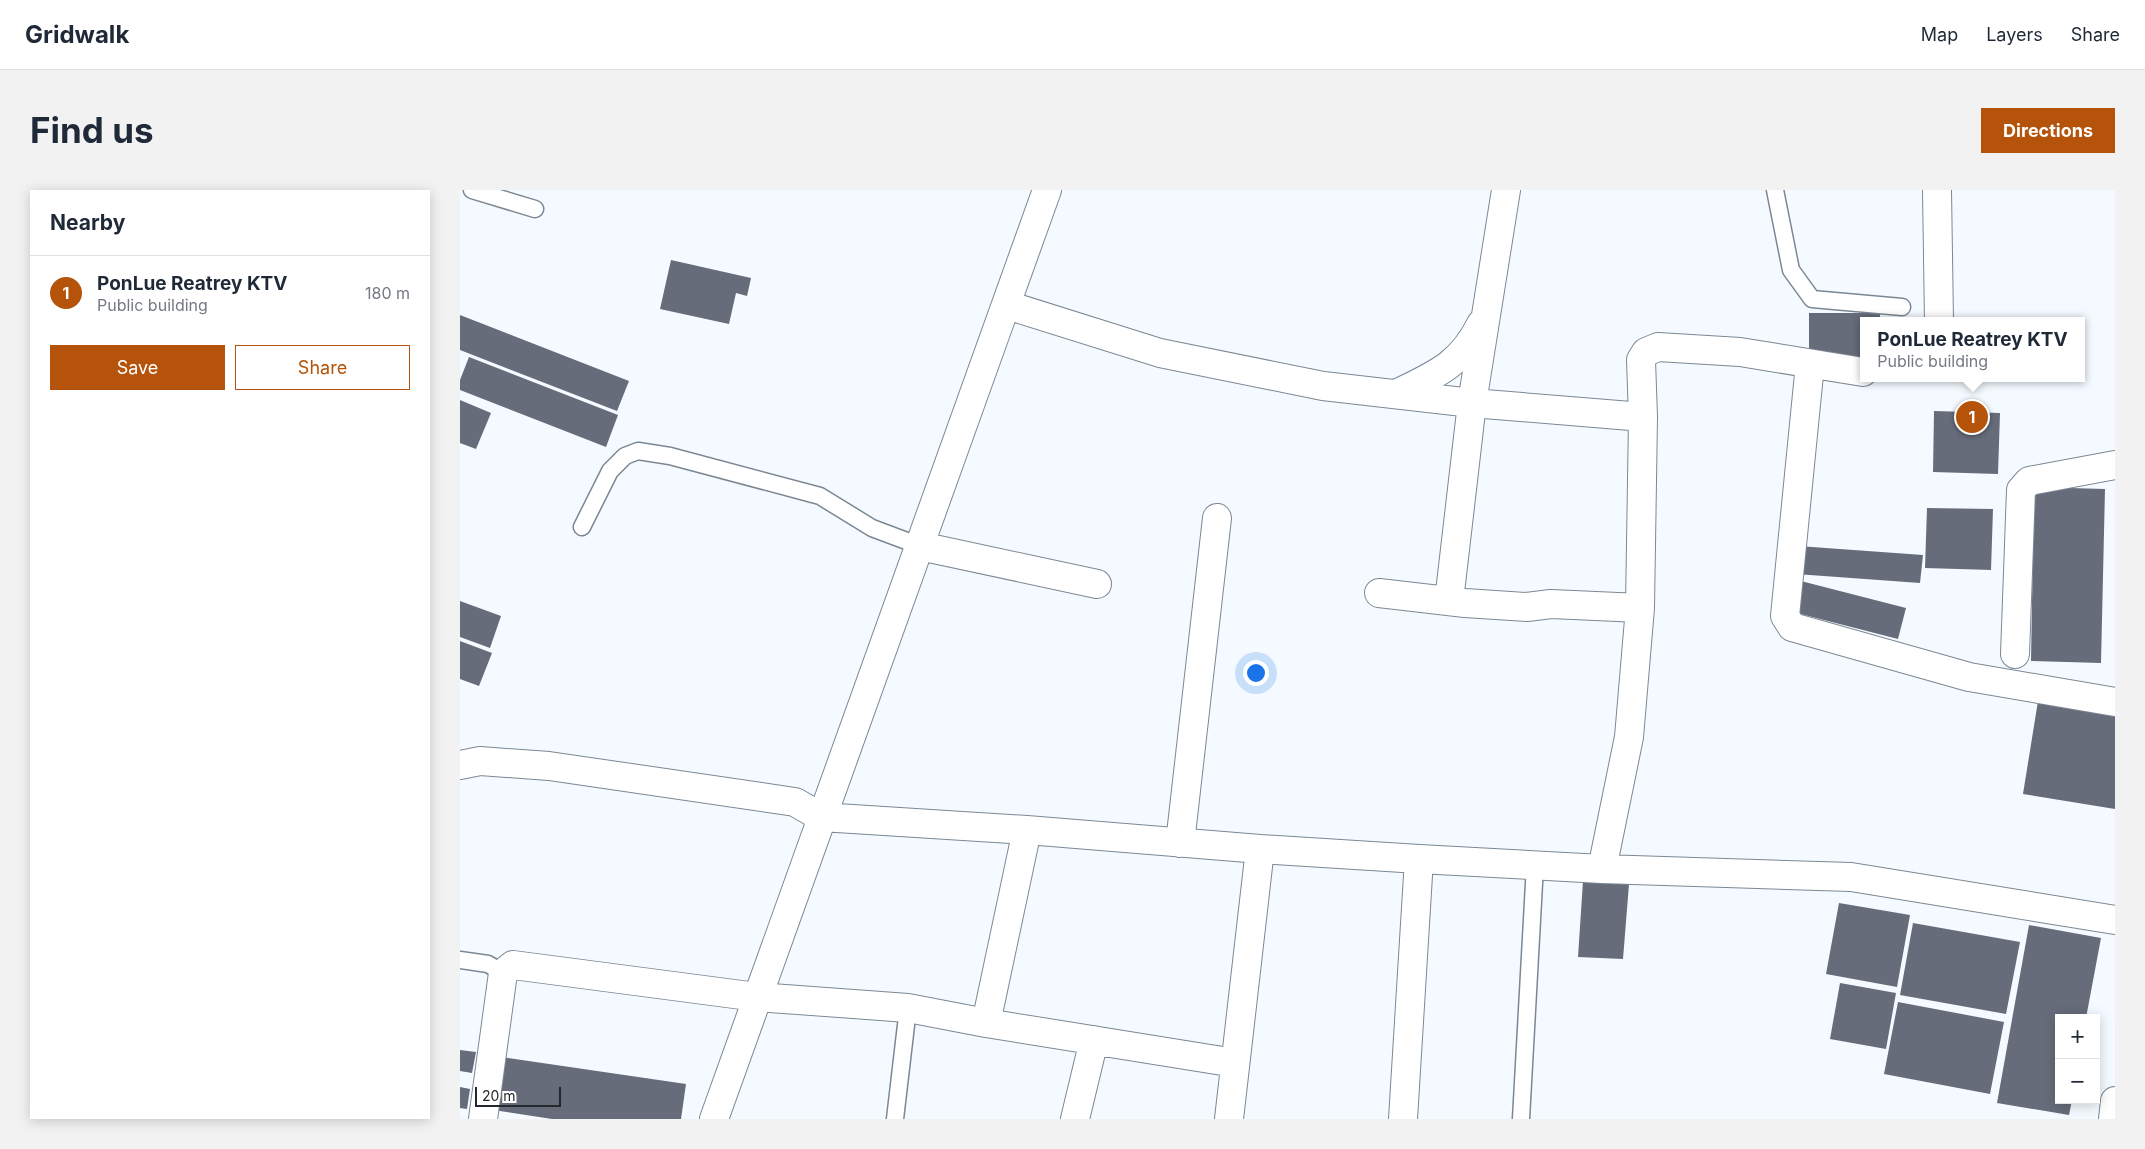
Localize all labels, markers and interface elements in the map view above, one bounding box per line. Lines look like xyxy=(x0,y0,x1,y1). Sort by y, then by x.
text: Gridwalk xyxy=(25,20,129,49)
text: Map xyxy=(1921,24,1958,45)
text: Layers xyxy=(1986,24,2043,45)
text: Share xyxy=(2071,24,2120,45)
button: Directions xyxy=(1981,108,2115,153)
text: Find us xyxy=(30,109,154,151)
text: Nearby xyxy=(50,210,125,235)
text: PonLue Reatrey KTV xyxy=(97,272,287,295)
text: 1 xyxy=(63,283,69,303)
text: 180 m xyxy=(365,283,410,303)
text: Public building xyxy=(97,295,208,315)
popup xyxy=(1860,317,2085,382)
text: PonLue Reatrey KTV xyxy=(1877,328,2068,351)
button: Save xyxy=(50,345,225,390)
button: Share xyxy=(235,345,410,390)
text: Public building xyxy=(1877,351,1988,371)
pin: 1 xyxy=(1956,398,1988,436)
your location xyxy=(1243,660,1269,686)
map controls xyxy=(2055,1014,2100,1104)
button: + xyxy=(2055,1014,2100,1059)
button: − xyxy=(2055,1059,2100,1104)
scale bar xyxy=(475,1084,561,1107)
text: 20 m xyxy=(482,1087,516,1104)

